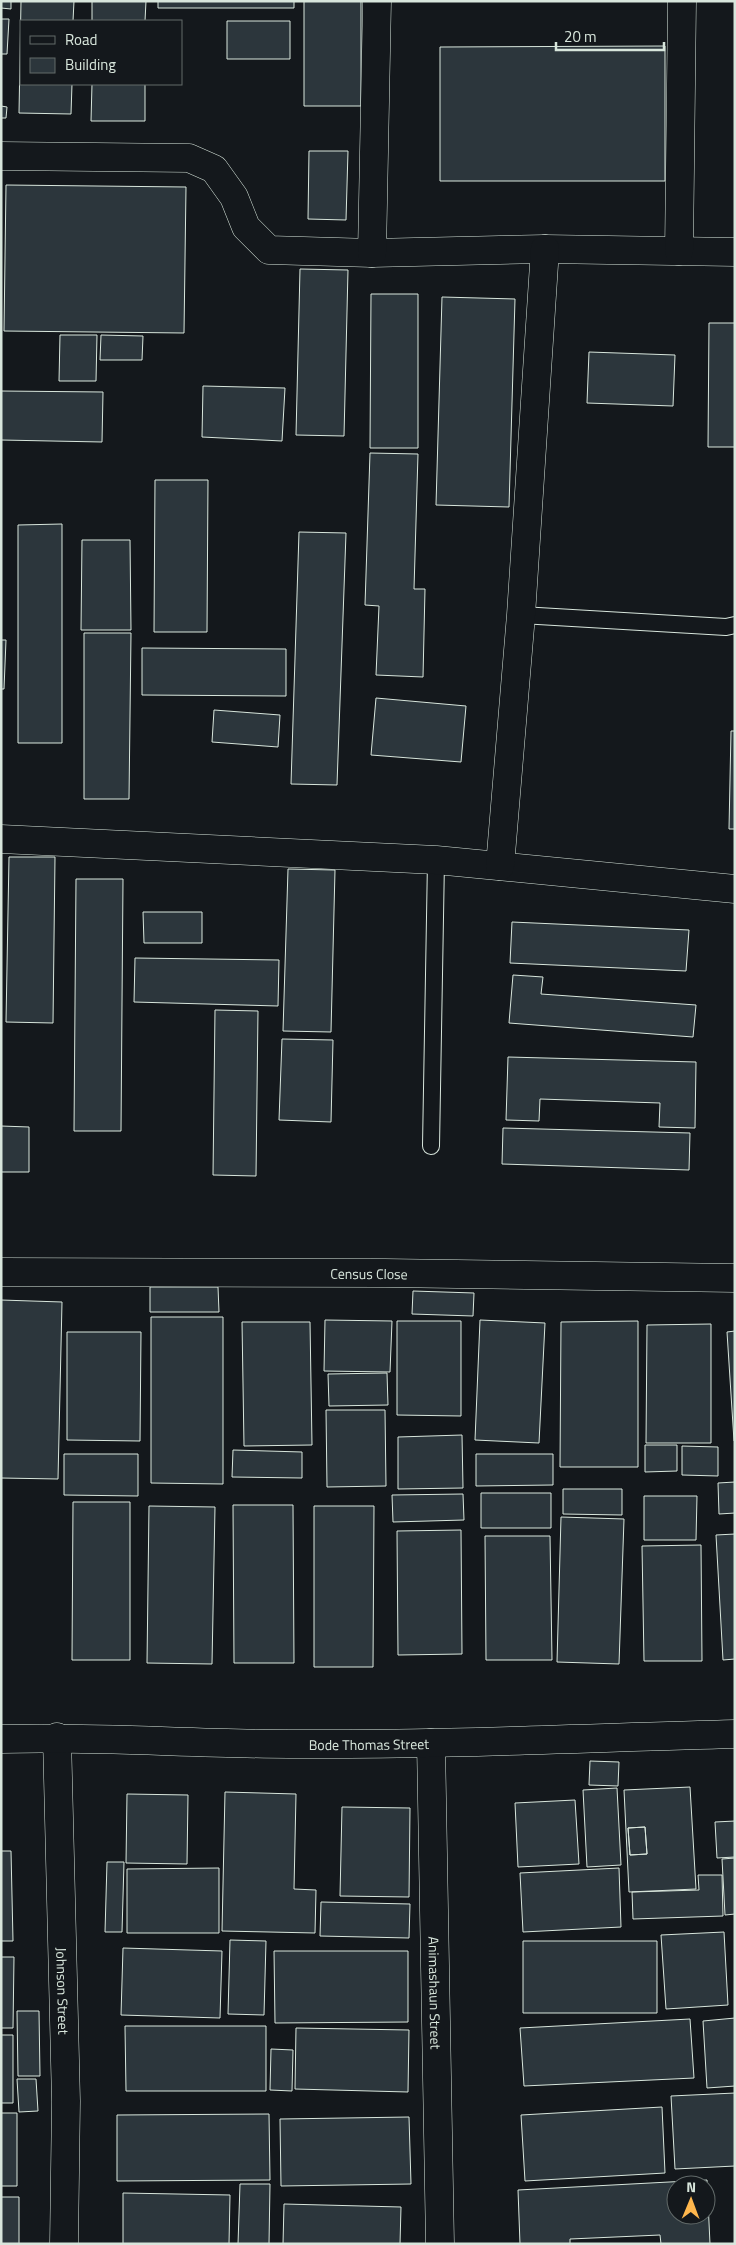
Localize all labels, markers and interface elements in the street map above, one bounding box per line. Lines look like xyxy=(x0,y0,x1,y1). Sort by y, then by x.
legend xyxy=(20,20,182,85)
scale bar xyxy=(556,20,664,52)
text: 20 m xyxy=(564,25,597,48)
text: Road xyxy=(65,28,97,51)
text: Building xyxy=(65,53,116,76)
street label: Census Close xyxy=(330,1262,408,1284)
street label: Bode Thomas Street xyxy=(309,1732,429,1755)
street label: Animashaun Street xyxy=(424,1936,447,2050)
street label: Johnson Street xyxy=(52,1947,75,2035)
north arrow xyxy=(666,2175,716,2225)
text: N xyxy=(686,2176,696,2197)

